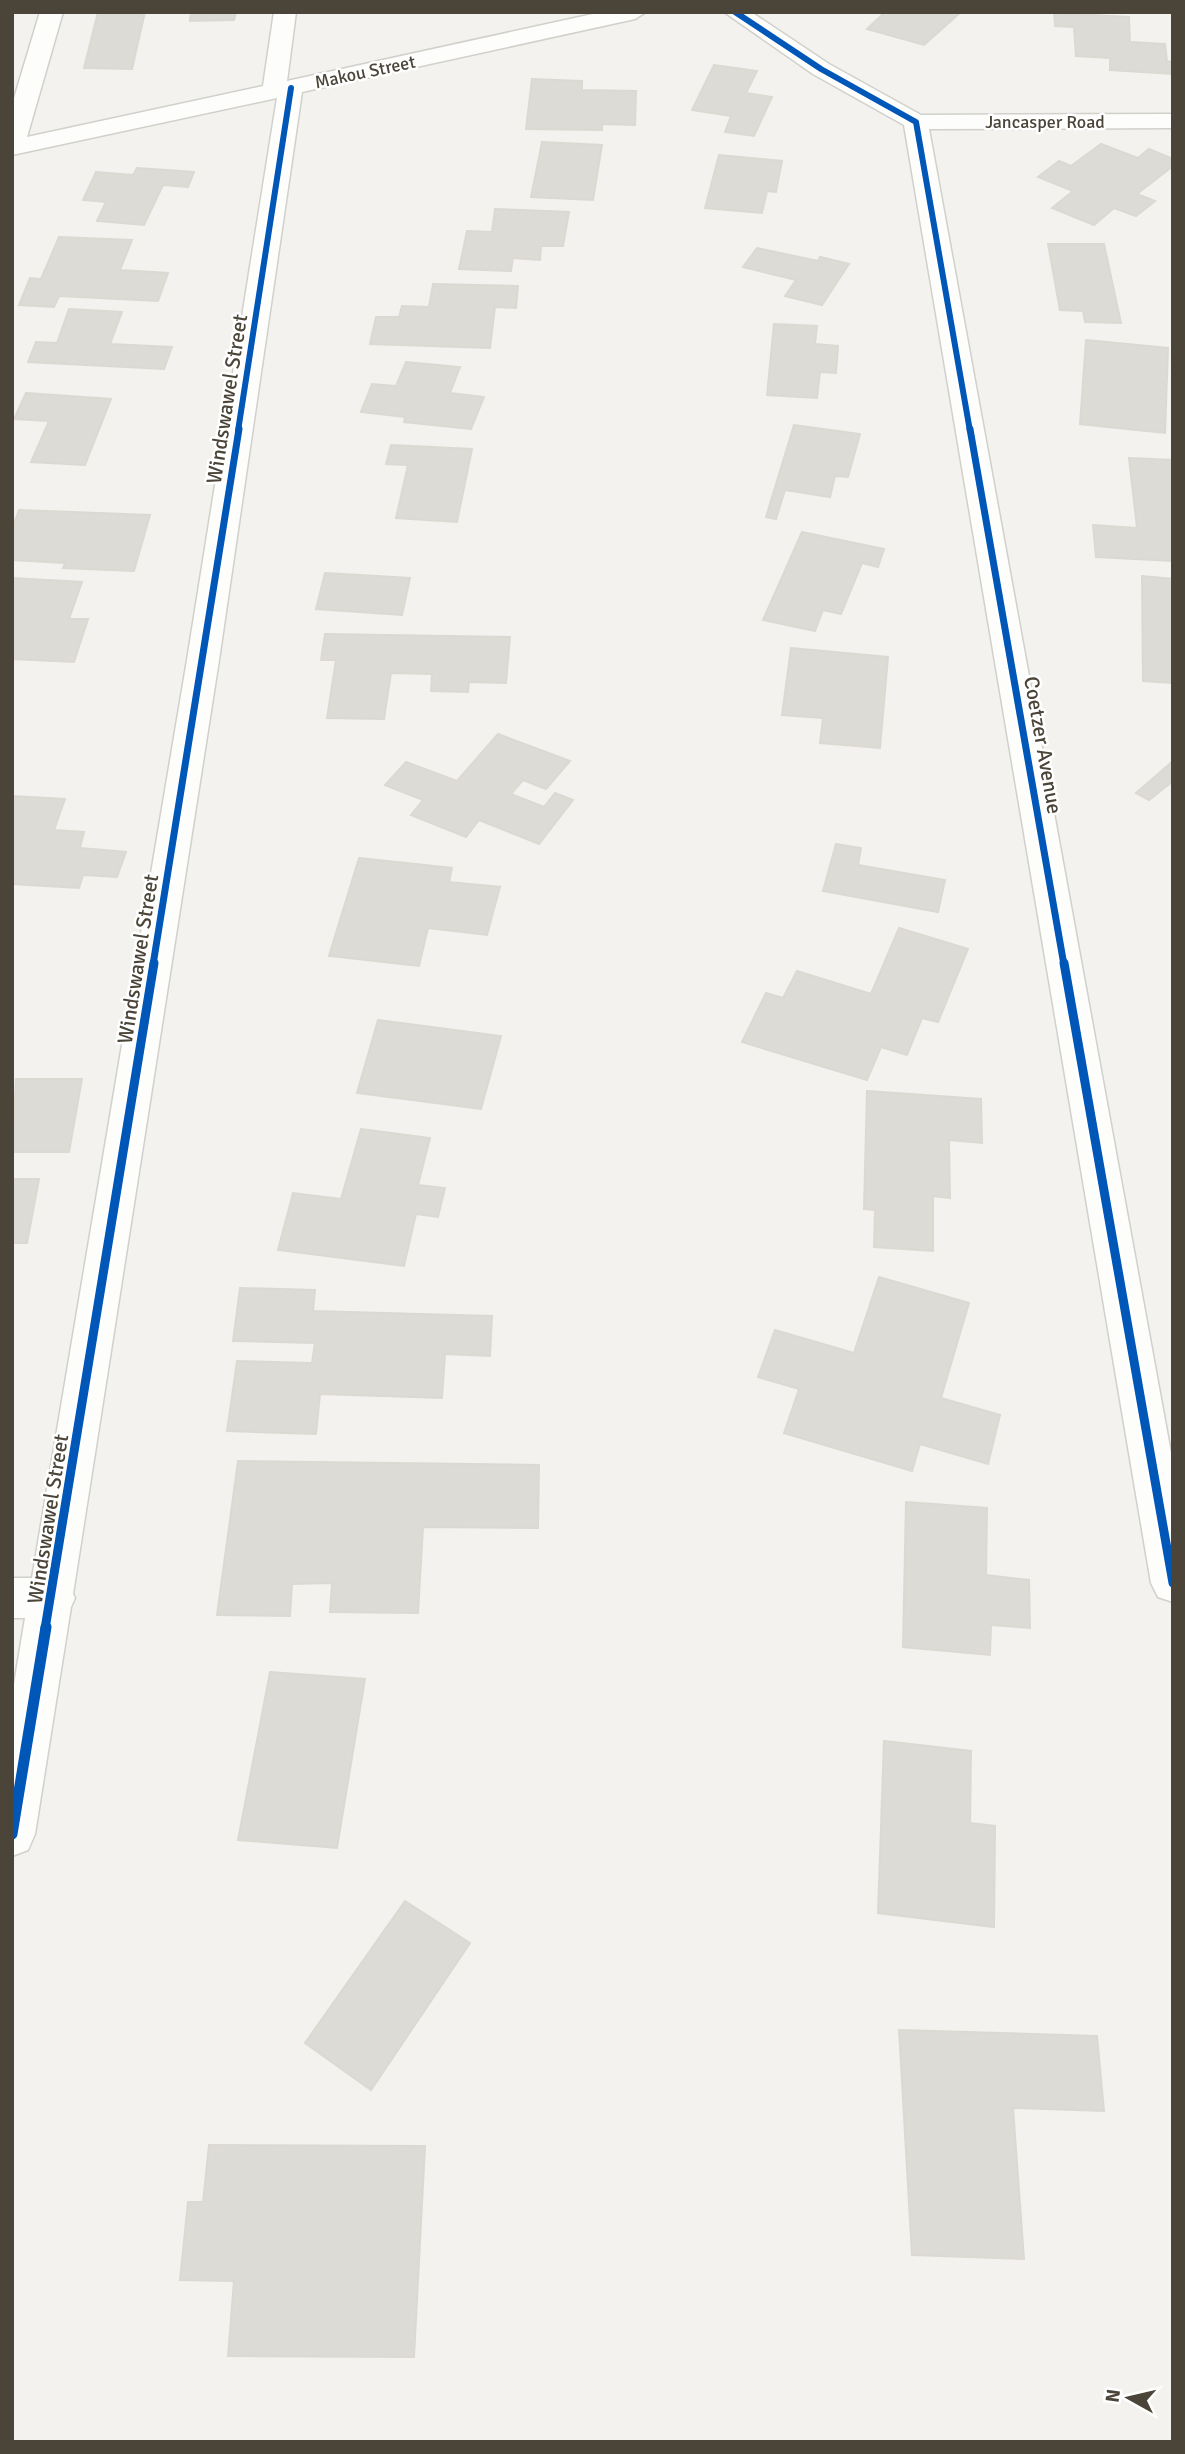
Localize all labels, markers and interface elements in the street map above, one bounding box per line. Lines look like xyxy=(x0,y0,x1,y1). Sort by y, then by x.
street label: Makou Street xyxy=(313,51,417,93)
street label: Jancasper Road xyxy=(985,111,1105,133)
street label: Windswawel Street xyxy=(201,312,253,486)
street label: Coetzer Avenue xyxy=(1018,674,1068,816)
street label: Windswawel Street xyxy=(112,872,164,1046)
street label: Windswawel Street xyxy=(22,1432,74,1606)
north arrow xyxy=(1094,2363,1164,2433)
text: N xyxy=(1100,2388,1126,2404)

